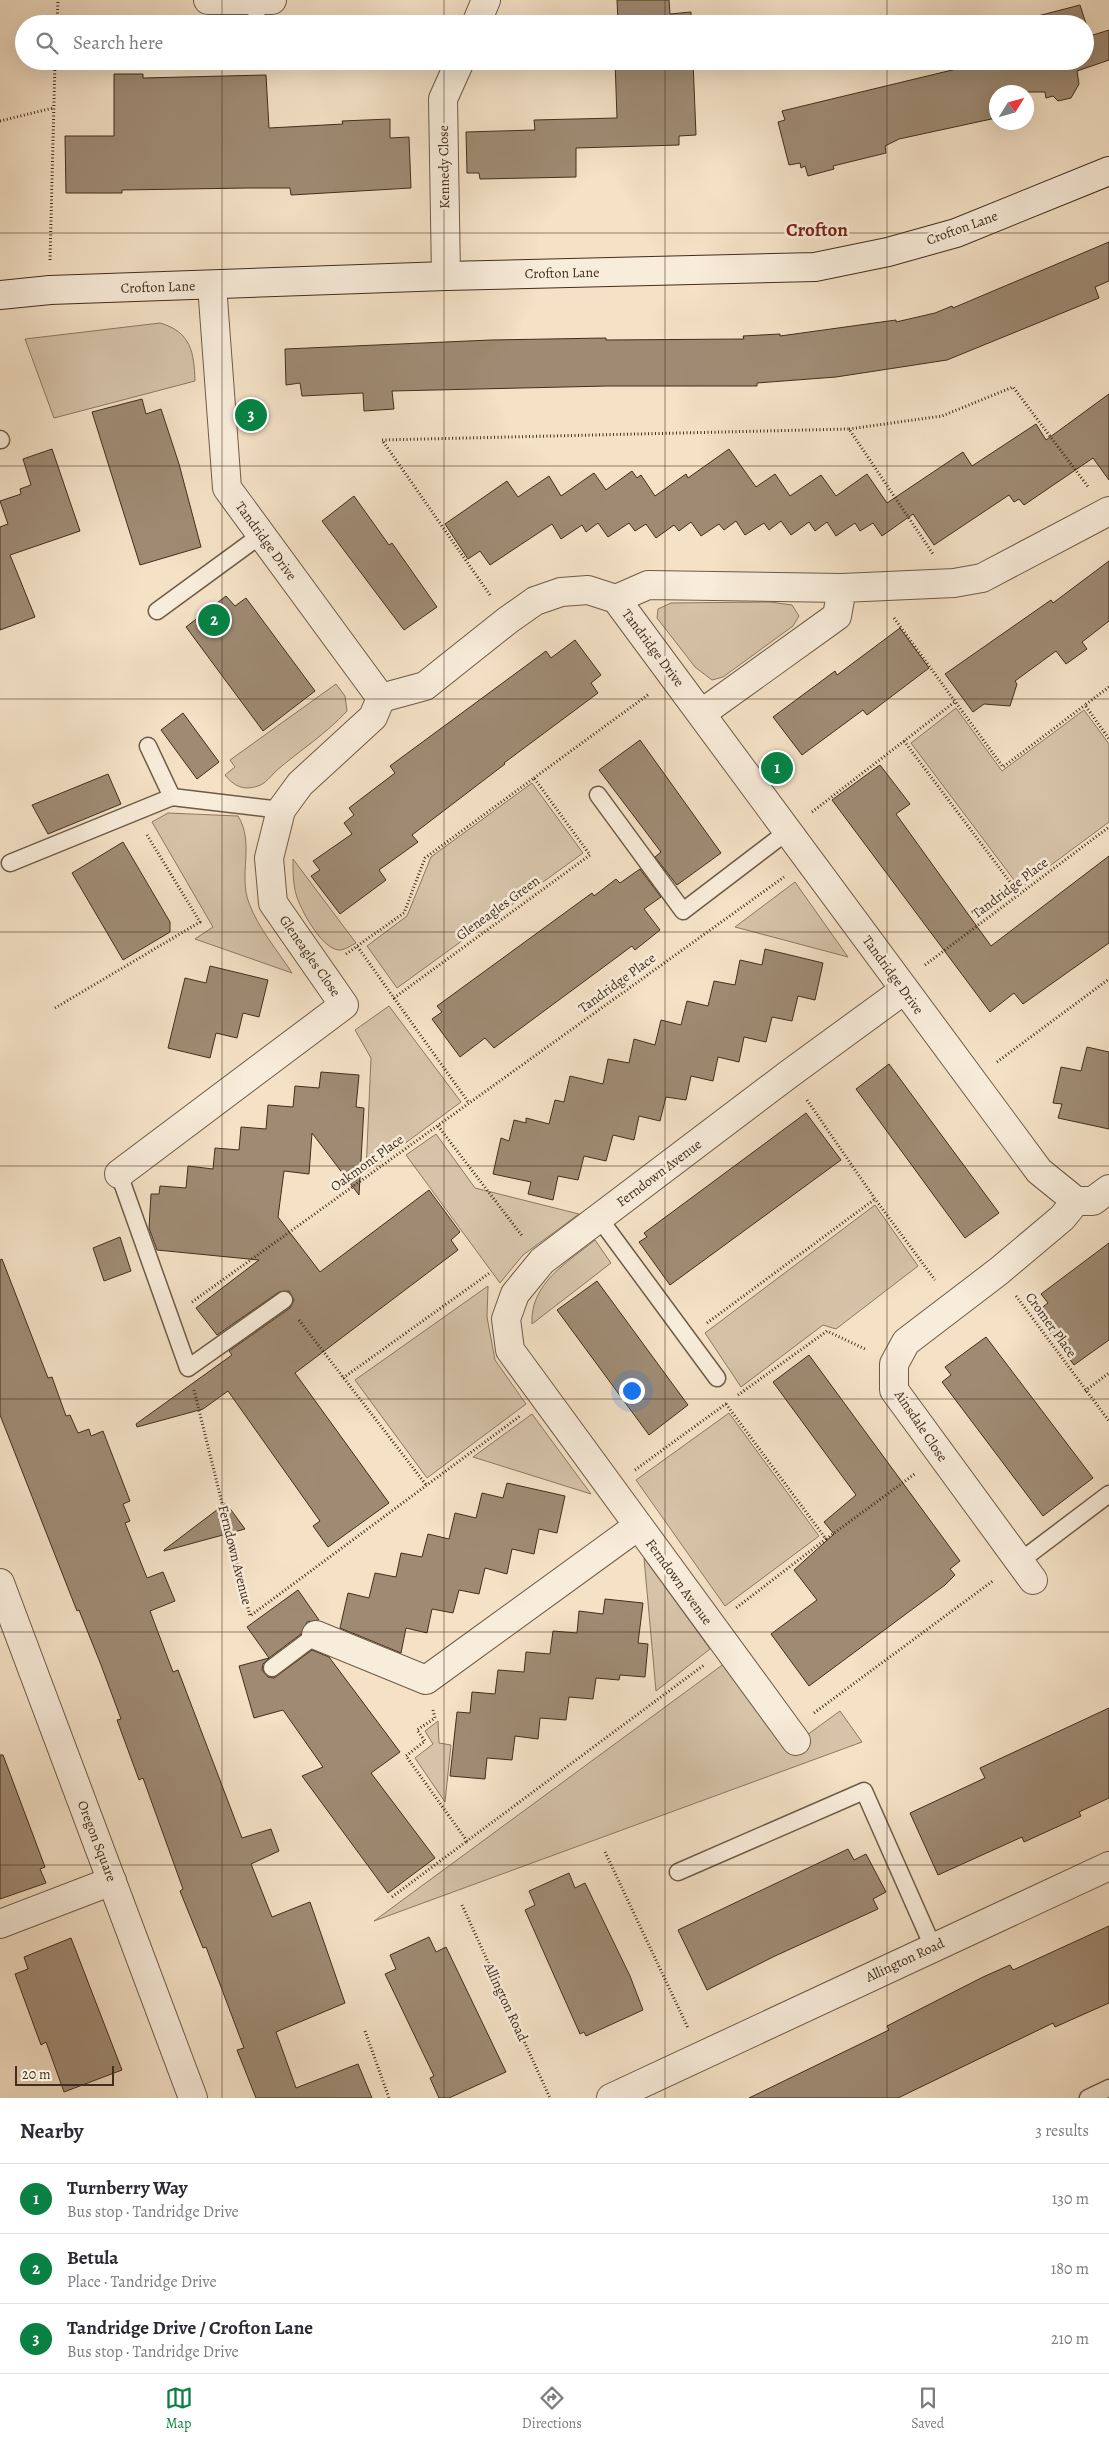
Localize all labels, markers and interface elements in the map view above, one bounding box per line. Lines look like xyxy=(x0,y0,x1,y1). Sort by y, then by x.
search box xyxy=(15,15,1094,70)
icon: search xyxy=(33,29,61,57)
text: Search here xyxy=(73,30,163,56)
north arrow xyxy=(989,85,1034,130)
street label: Kennedy Close xyxy=(434,125,454,209)
street label: Crofton Lane xyxy=(924,206,1000,250)
district label: Crofton xyxy=(786,217,848,243)
street label: Crofton Lane xyxy=(524,263,600,283)
street label: Crofton Lane xyxy=(120,276,196,298)
pin: 3 xyxy=(235,396,267,434)
street label: Tandridge Drive xyxy=(231,498,301,584)
pin: 2 xyxy=(198,601,230,639)
street label: Tandridge Drive xyxy=(617,605,689,691)
pin: 1 xyxy=(761,749,793,787)
street label: Tandridge Place xyxy=(968,853,1052,923)
street label: Gleneagles Green xyxy=(452,871,544,945)
street label: Gleneagles Close xyxy=(275,911,345,1001)
street label: Tandridge Drive xyxy=(858,932,928,1018)
street label: Tandridge Place xyxy=(575,949,659,1017)
street label: Oakmont Place xyxy=(326,1130,408,1196)
street label: Ferndown Avenue xyxy=(613,1135,705,1211)
street label: Cromer Place xyxy=(1021,1289,1081,1361)
your location xyxy=(619,1378,645,1404)
street label: Ainsdale Close xyxy=(889,1386,952,1466)
street label: Ferndown Avenue xyxy=(213,1503,257,1607)
street label: Ferndown Avenue xyxy=(641,1535,717,1629)
street label: Oregon Square xyxy=(73,1798,121,1884)
street label: Allington Road xyxy=(862,1933,948,1987)
street label: Allington Road xyxy=(479,1959,533,2045)
scale bar xyxy=(15,2063,114,2086)
text: 20 m xyxy=(22,2065,51,2084)
text: Nearby xyxy=(20,2117,83,2145)
text: 3 results xyxy=(1035,2120,1089,2142)
text: Turnberry Way xyxy=(67,2175,188,2201)
text: 1 xyxy=(33,2188,39,2210)
text: 130 m xyxy=(1052,2188,1089,2210)
text: Bus stop · Tandridge Drive xyxy=(67,2201,239,2223)
text: Betula xyxy=(67,2245,118,2271)
text: 2 xyxy=(32,2258,40,2280)
text: 180 m xyxy=(1051,2258,1089,2280)
text: Place · Tandridge Drive xyxy=(67,2271,217,2293)
text: Tandridge Drive / Crofton Lane xyxy=(67,2315,313,2341)
text: 3 xyxy=(33,2328,39,2350)
text: 210 m xyxy=(1051,2328,1089,2350)
text: Bus stop · Tandridge Drive xyxy=(67,2341,239,2363)
tab: Map xyxy=(165,2384,193,2433)
tab: Directions xyxy=(522,2384,582,2433)
tab: Saved xyxy=(911,2384,944,2433)

